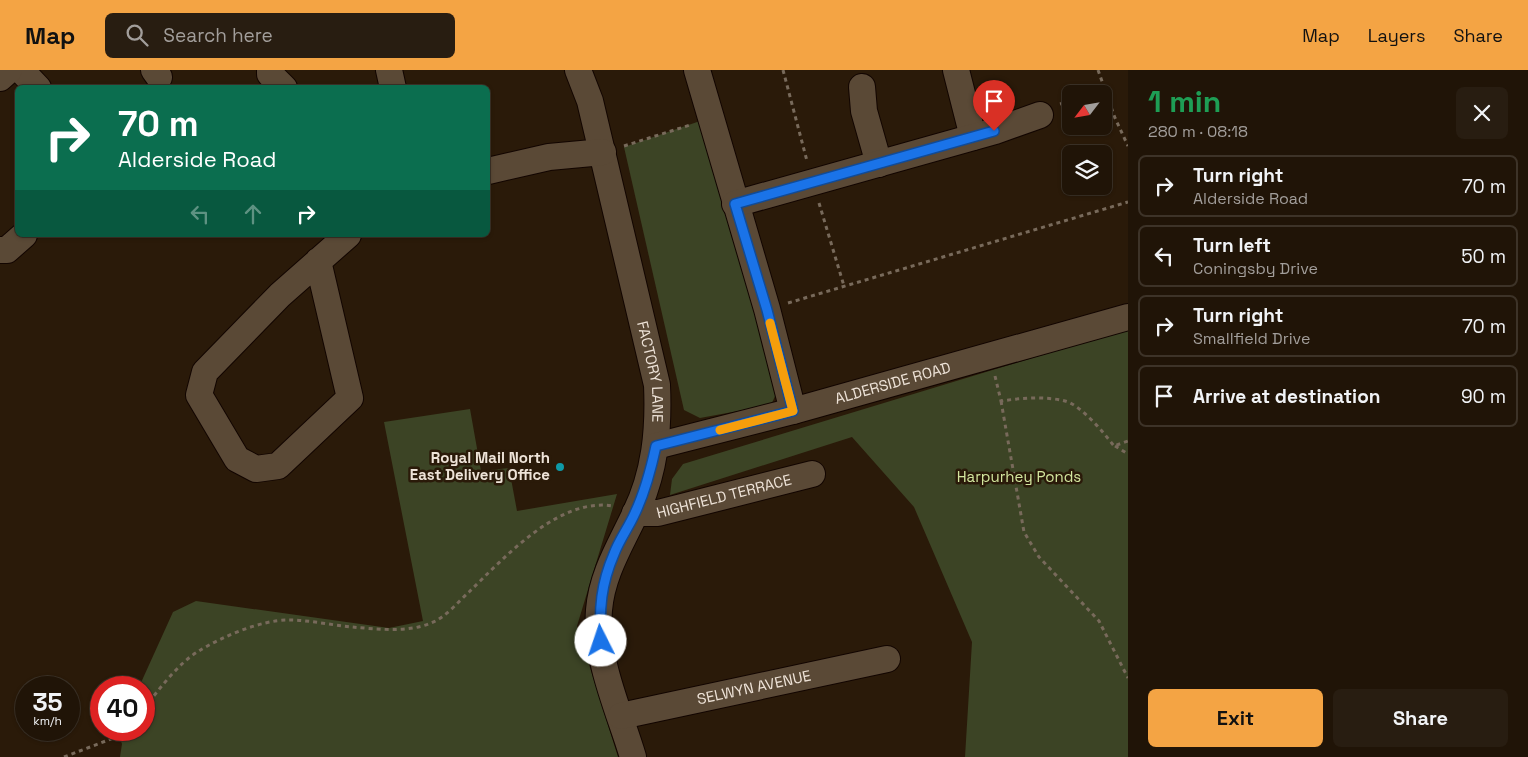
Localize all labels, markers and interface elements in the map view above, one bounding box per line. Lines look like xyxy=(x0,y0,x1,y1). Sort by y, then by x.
search box xyxy=(105,13,455,58)
text: Map xyxy=(25,20,75,51)
icon: search xyxy=(123,21,151,49)
text: Search here xyxy=(163,23,273,48)
text: Map xyxy=(1302,24,1340,47)
text: Layers xyxy=(1368,24,1425,47)
text: Share xyxy=(1453,24,1503,47)
pin xyxy=(973,80,1015,131)
text: 1 min xyxy=(1148,82,1221,121)
north arrow xyxy=(1062,85,1112,135)
map controls xyxy=(1062,85,1112,195)
icon: arrive xyxy=(980,87,1008,115)
button: close xyxy=(1456,87,1508,139)
text: 70 m xyxy=(118,102,199,146)
icon: right xyxy=(35,105,100,170)
text: 280 m · 08:18 xyxy=(1148,121,1248,142)
text: Alderside Road xyxy=(118,145,276,173)
button: layers xyxy=(1062,145,1112,195)
text: Turn right xyxy=(1193,163,1283,188)
icon: right xyxy=(1150,172,1178,200)
text: 70 m xyxy=(1462,174,1506,199)
text: Alderside Road xyxy=(1193,188,1308,209)
icon: left xyxy=(186,200,214,228)
icon: ahead xyxy=(239,200,267,228)
icon: right xyxy=(292,200,320,228)
text: Turn left xyxy=(1193,233,1271,258)
icon: left xyxy=(1150,242,1178,270)
text: 50 m xyxy=(1461,244,1506,269)
text: Coningsby Drive xyxy=(1193,258,1318,279)
text: Turn right xyxy=(1193,303,1283,328)
icon: right xyxy=(1150,312,1178,340)
text: 70 m xyxy=(1462,314,1506,339)
street label: FACTORY LANE xyxy=(633,319,667,423)
text: Smallfield Drive xyxy=(1193,328,1310,349)
street label: ALDERSIDE ROAD xyxy=(833,357,953,408)
icon: arrive xyxy=(1150,382,1178,410)
text: Arrive at destination xyxy=(1193,384,1381,409)
text: 90 m xyxy=(1461,384,1506,409)
place label: Royal Mail North East Delivery Office xyxy=(410,448,550,484)
marker: Royal Mail North East Delivery Office xyxy=(554,461,566,473)
park label: Harpurhey Ponds xyxy=(957,467,1081,486)
street label: HIGHFIELD TERRACE xyxy=(654,470,793,522)
position arrow xyxy=(574,614,626,666)
street label: SELWYN AVENUE xyxy=(695,666,813,708)
speed limit sign: 40 xyxy=(90,676,155,741)
text: 35 xyxy=(32,686,63,718)
button: Exit xyxy=(1148,689,1323,747)
button: Share xyxy=(1333,689,1508,747)
text: km/h xyxy=(33,713,62,729)

